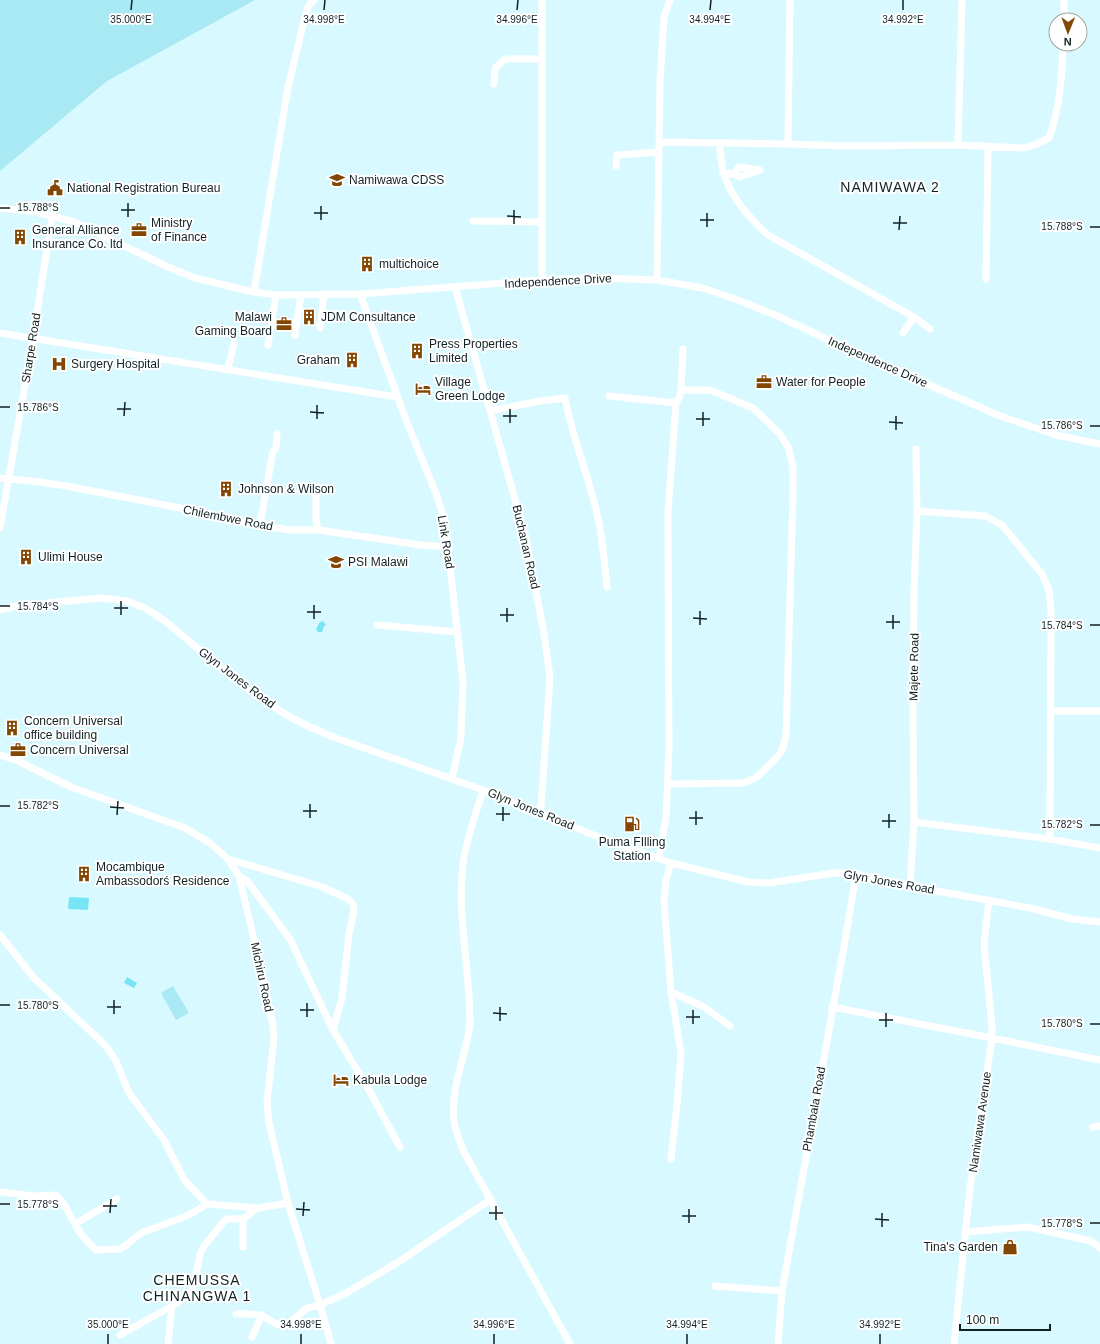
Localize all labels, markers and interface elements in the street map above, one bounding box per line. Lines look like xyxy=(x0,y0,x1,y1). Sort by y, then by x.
north arrow xyxy=(1048,12,1088,52)
text: 35.000°E xyxy=(110,14,152,25)
text: 34.998°E xyxy=(303,14,345,25)
text: 34.996°E xyxy=(496,14,538,25)
text: 34.994°E xyxy=(689,14,731,25)
text: 34.992°E xyxy=(882,14,924,25)
text: N xyxy=(1064,36,1072,48)
school or university icon: Namiwawa CDSS xyxy=(328,171,346,189)
place label: Namiwawa CDSS xyxy=(349,173,444,187)
public building icon: National Registration Bureau xyxy=(46,179,64,197)
district label: NAMIWAWA 2 xyxy=(840,179,940,195)
place label: National Registration Bureau xyxy=(67,181,220,195)
text: 15.788°S xyxy=(17,202,59,213)
place label: Ministry of Finance xyxy=(151,216,207,244)
office icon: Ministry of Finance xyxy=(130,221,148,239)
text: 15.788°S xyxy=(1041,221,1083,232)
place label: General Alliance Insurance Co. ltd xyxy=(32,223,123,251)
building icon: General Alliance Insurance Co. ltd xyxy=(11,228,29,246)
building icon: multichoice xyxy=(358,255,376,273)
place label: multichoice xyxy=(379,257,439,271)
street label: Independence Drive xyxy=(504,271,612,291)
building icon: JDM Consultance xyxy=(300,308,318,326)
place label: Malawi Gaming Board xyxy=(195,310,272,338)
place label: JDM Consultance xyxy=(321,310,416,324)
street label: Sharpe Road xyxy=(19,312,43,384)
office icon: Malawi Gaming Board xyxy=(275,315,293,333)
street label: Independence Drive xyxy=(826,334,930,390)
place label: Press Properties Limited xyxy=(429,337,518,365)
building icon: Press Properties Limited xyxy=(408,342,426,360)
building icon: Graham xyxy=(343,351,361,369)
place label: Graham xyxy=(297,353,340,367)
hospital icon: Surgery Hospital xyxy=(50,355,68,373)
place label: Surgery Hospital xyxy=(71,357,160,371)
office icon: Water for People xyxy=(755,373,773,391)
place label: Village Green Lodge xyxy=(435,375,505,403)
place label: Water for People xyxy=(776,375,866,389)
hotel icon: Village Green Lodge xyxy=(414,380,432,398)
text: 15.786°S xyxy=(17,402,59,413)
text: 15.786°S xyxy=(1041,420,1083,431)
building icon: Johnson & Wilson xyxy=(217,480,235,498)
place label: Johnson & Wilson xyxy=(238,482,334,496)
street label: Chilembwe Road xyxy=(182,502,274,534)
street label: Buchanan Road xyxy=(509,503,543,591)
street label: Link Road xyxy=(435,514,457,570)
building icon: Ulimi House xyxy=(17,548,35,566)
place label: Ulimi House xyxy=(38,550,103,564)
school or university icon: PSI Malawi xyxy=(327,553,345,571)
place label: PSI Malawi xyxy=(348,555,408,569)
text: 15.784°S xyxy=(17,601,59,612)
text: 15.784°S xyxy=(1041,620,1083,631)
street label: Majete Road xyxy=(906,633,922,701)
street label: Glyn Jones Road xyxy=(196,645,278,711)
place label: Concern Universal office building xyxy=(24,714,123,742)
building icon: Concern Universal office building xyxy=(3,719,21,737)
office icon: Concern Universal xyxy=(9,741,27,759)
place label: Concern Universal xyxy=(30,743,129,757)
street label: Glyn Jones Road xyxy=(486,785,576,833)
text: 15.782°S xyxy=(17,800,59,811)
fuel station icon: Puma FIlling Station xyxy=(623,815,641,833)
text: 15.782°S xyxy=(1041,819,1083,830)
place label: Puma FIlling Station xyxy=(599,835,665,863)
place label: Mocambique Ambassodorś Residence xyxy=(96,860,230,888)
building icon: Mocambique Ambassodorś Residence xyxy=(75,865,93,883)
street label: Glyn Jones Road xyxy=(842,867,936,897)
street label: Michiru Road xyxy=(248,941,276,1013)
text: 15.780°S xyxy=(17,1000,59,1011)
text: 15.780°S xyxy=(1041,1018,1083,1029)
street label: Phambala Road xyxy=(800,1065,828,1153)
street label: Namiwawa Avenue xyxy=(966,1070,994,1173)
hotel icon: Kabula Lodge xyxy=(332,1071,350,1089)
place label: Kabula Lodge xyxy=(353,1073,427,1087)
text: 15.778°S xyxy=(17,1199,59,1210)
text: 15.778°S xyxy=(1041,1218,1083,1229)
shop icon: Tina's Garden xyxy=(1001,1238,1019,1256)
place label: Tina's Garden xyxy=(923,1240,998,1254)
district label: CHEMUSSA CHINANGWA 1 xyxy=(143,1272,251,1304)
scale bar xyxy=(960,1306,1050,1332)
text: 100 m xyxy=(966,1313,999,1327)
text: 35.000°E xyxy=(87,1319,129,1330)
text: 34.998°E xyxy=(280,1319,322,1330)
text: 34.996°E xyxy=(473,1319,515,1330)
text: 34.994°E xyxy=(666,1319,708,1330)
text: 34.992°E xyxy=(859,1319,901,1330)

